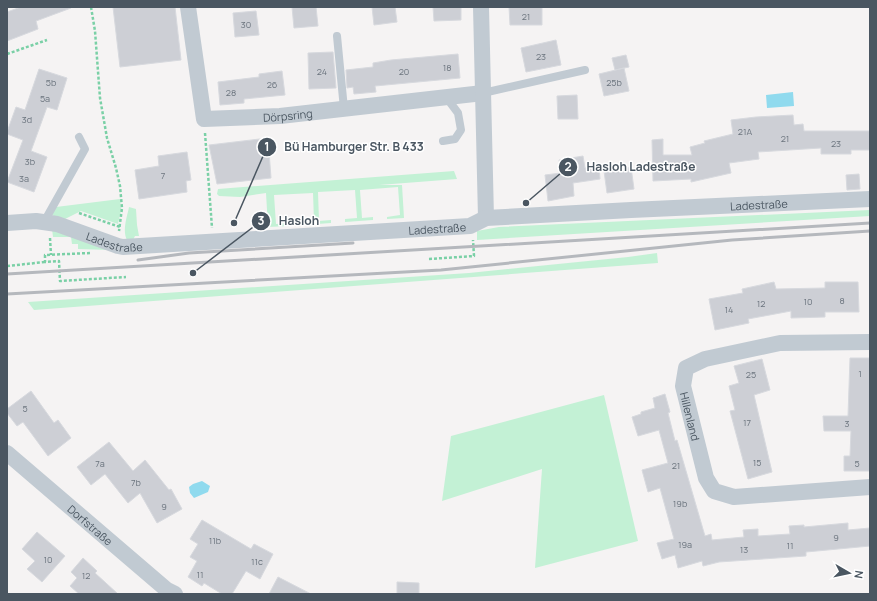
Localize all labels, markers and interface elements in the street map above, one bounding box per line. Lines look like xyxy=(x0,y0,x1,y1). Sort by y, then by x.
house number: 21 xyxy=(522,10,530,23)
house number: 30 xyxy=(241,18,251,31)
house number: 23 xyxy=(536,50,546,63)
house number: 18 xyxy=(443,61,451,74)
house number: 24 xyxy=(317,65,327,78)
house number: 20 xyxy=(399,65,409,78)
house number: 5b xyxy=(46,76,56,89)
house number: 25b xyxy=(606,76,622,89)
house number: 26 xyxy=(267,78,278,91)
house number: 28 xyxy=(226,86,236,99)
house number: 5a xyxy=(40,92,50,105)
street label: Dörpsring xyxy=(263,105,313,124)
house number: 3d xyxy=(22,113,32,126)
house number: 21A xyxy=(738,125,752,138)
house number: 21 xyxy=(781,132,789,145)
callout: Bü Hamburger Str. B 433 xyxy=(257,135,432,159)
house number: 23 xyxy=(831,137,841,150)
text: 1 xyxy=(264,138,270,155)
text: Bü Hamburger Str. B 433 xyxy=(284,138,424,155)
house number: 3b xyxy=(25,155,35,168)
callout: Hasloh Ladestraße xyxy=(558,155,703,179)
text: 2 xyxy=(564,158,572,175)
text: Hasloh Ladestraße xyxy=(587,158,695,175)
house number: 7 xyxy=(161,169,166,182)
house number: 3a xyxy=(19,172,29,185)
street label: Ladestraße xyxy=(730,195,789,213)
callout: Hasloh xyxy=(251,209,327,233)
text: 3 xyxy=(258,212,265,229)
text: Hasloh xyxy=(279,212,319,229)
street label: Ladestraße xyxy=(408,219,467,237)
street label: Ladestraße xyxy=(84,228,144,255)
house number: 8 xyxy=(839,294,845,307)
house number: 10 xyxy=(804,295,813,308)
house number: 12 xyxy=(757,297,765,310)
house number: 14 xyxy=(725,303,733,316)
house number: 1 xyxy=(858,367,862,380)
house number: 25 xyxy=(746,368,756,381)
street label: Hillenland xyxy=(677,390,704,442)
house number: 5 xyxy=(22,402,28,415)
house number: 17 xyxy=(743,416,751,429)
house number: 3 xyxy=(845,417,850,430)
house number: 15 xyxy=(753,456,761,469)
house number: 7a xyxy=(95,457,105,470)
house number: 5 xyxy=(854,457,860,470)
house number: 21 xyxy=(672,459,680,472)
house number: 7b xyxy=(131,476,141,489)
house number: 19b xyxy=(673,497,687,510)
house number: 9 xyxy=(161,500,167,513)
street label: Dorfstraße xyxy=(65,501,117,548)
house number: 9 xyxy=(833,531,839,544)
house number: 11b xyxy=(209,534,221,547)
house number: 19a xyxy=(678,538,692,551)
house number: 11 xyxy=(786,539,794,552)
house number: 13 xyxy=(740,543,748,556)
house number: 10 xyxy=(44,553,53,566)
north arrow xyxy=(829,553,869,593)
house number: 11c xyxy=(251,555,263,568)
house number: 11 xyxy=(196,568,204,581)
house number: 12 xyxy=(82,569,90,582)
text: N xyxy=(851,570,867,580)

